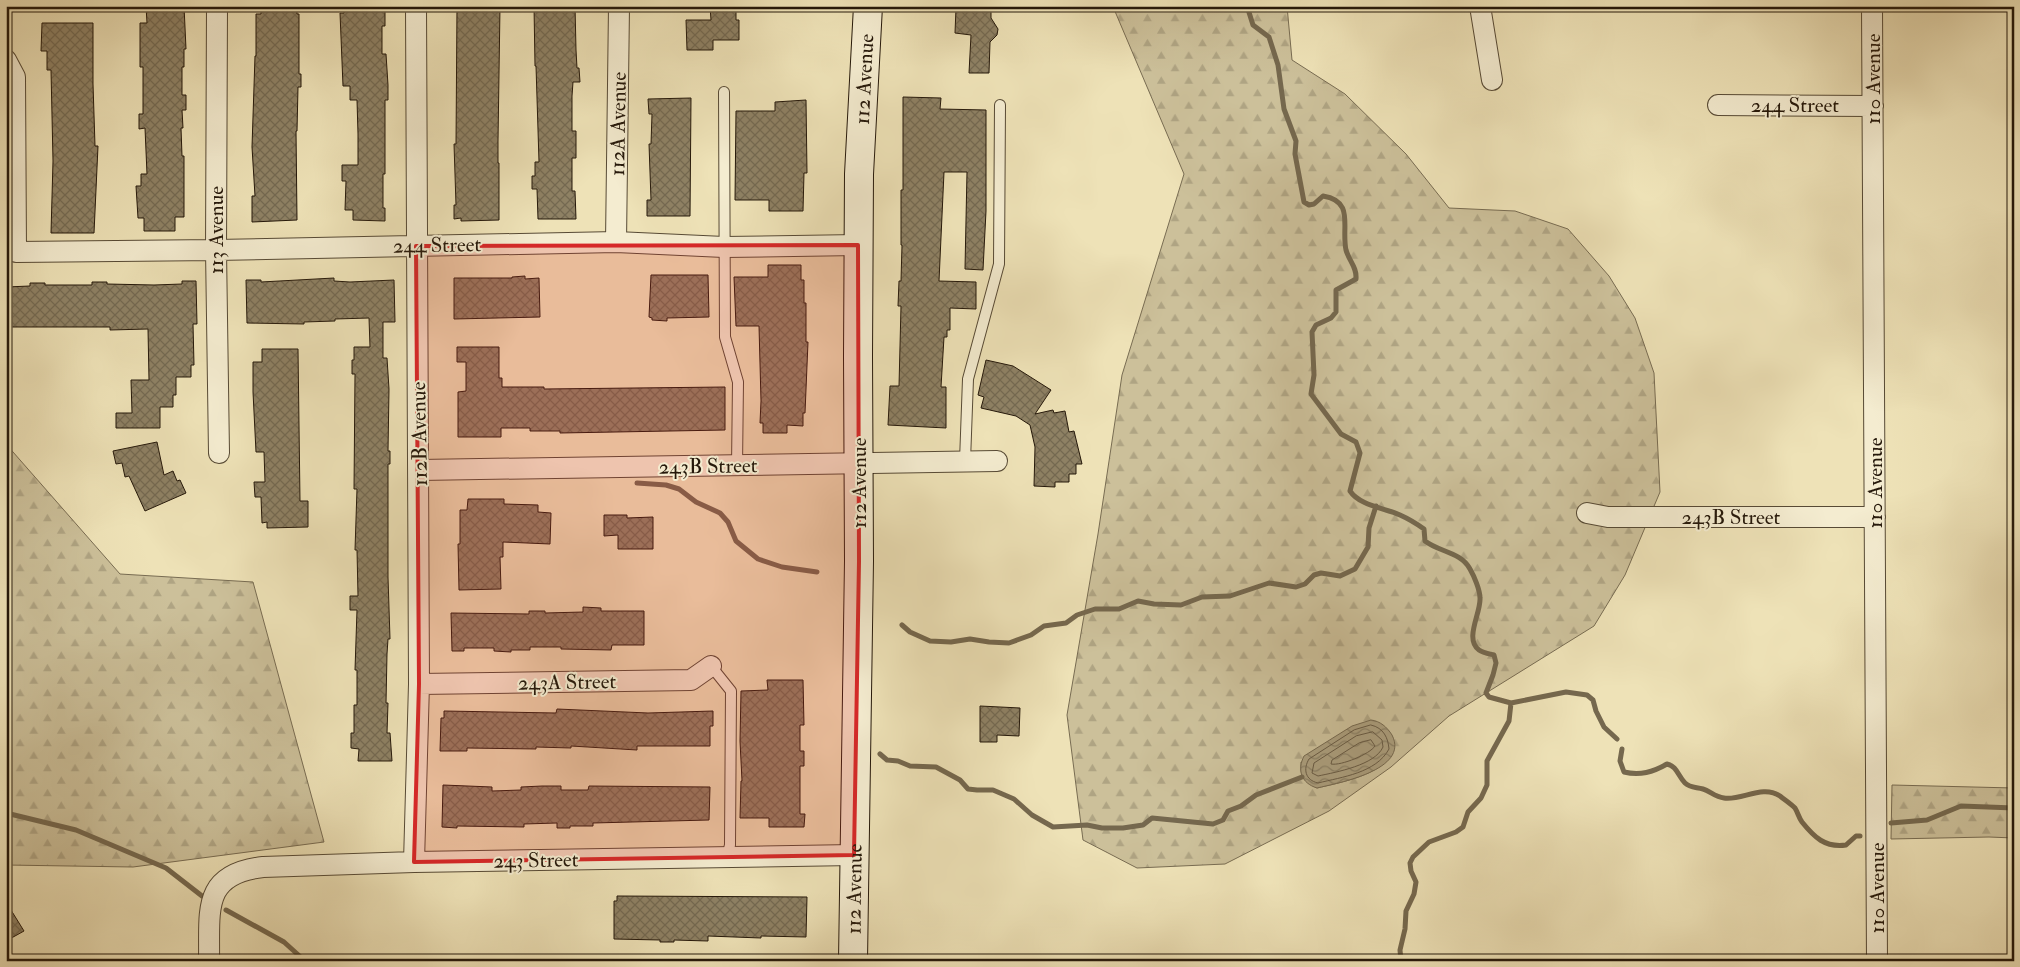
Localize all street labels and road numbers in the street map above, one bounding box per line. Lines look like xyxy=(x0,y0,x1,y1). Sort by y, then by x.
street label: 112 Avenue xyxy=(849,33,881,125)
street label: 110 Avenue xyxy=(1860,33,1887,124)
street label: 112A Avenue xyxy=(604,71,633,176)
street label: 244 Street xyxy=(1751,92,1839,119)
street label: 113 Avenue xyxy=(203,186,230,274)
street label: 244 Street xyxy=(393,231,482,260)
street label: 112B Avenue xyxy=(405,381,434,487)
street label: 112 Avenue xyxy=(846,437,873,528)
street label: 110 Avenue xyxy=(1862,437,1889,528)
street label: 243B Street xyxy=(658,452,758,481)
street label: 243B Street xyxy=(1682,504,1781,531)
street label: 243A Street xyxy=(518,668,617,697)
street label: 110 Avenue xyxy=(1864,842,1891,933)
street label: 112 Avenue xyxy=(840,843,869,935)
street label: 243 Street xyxy=(493,846,579,875)

